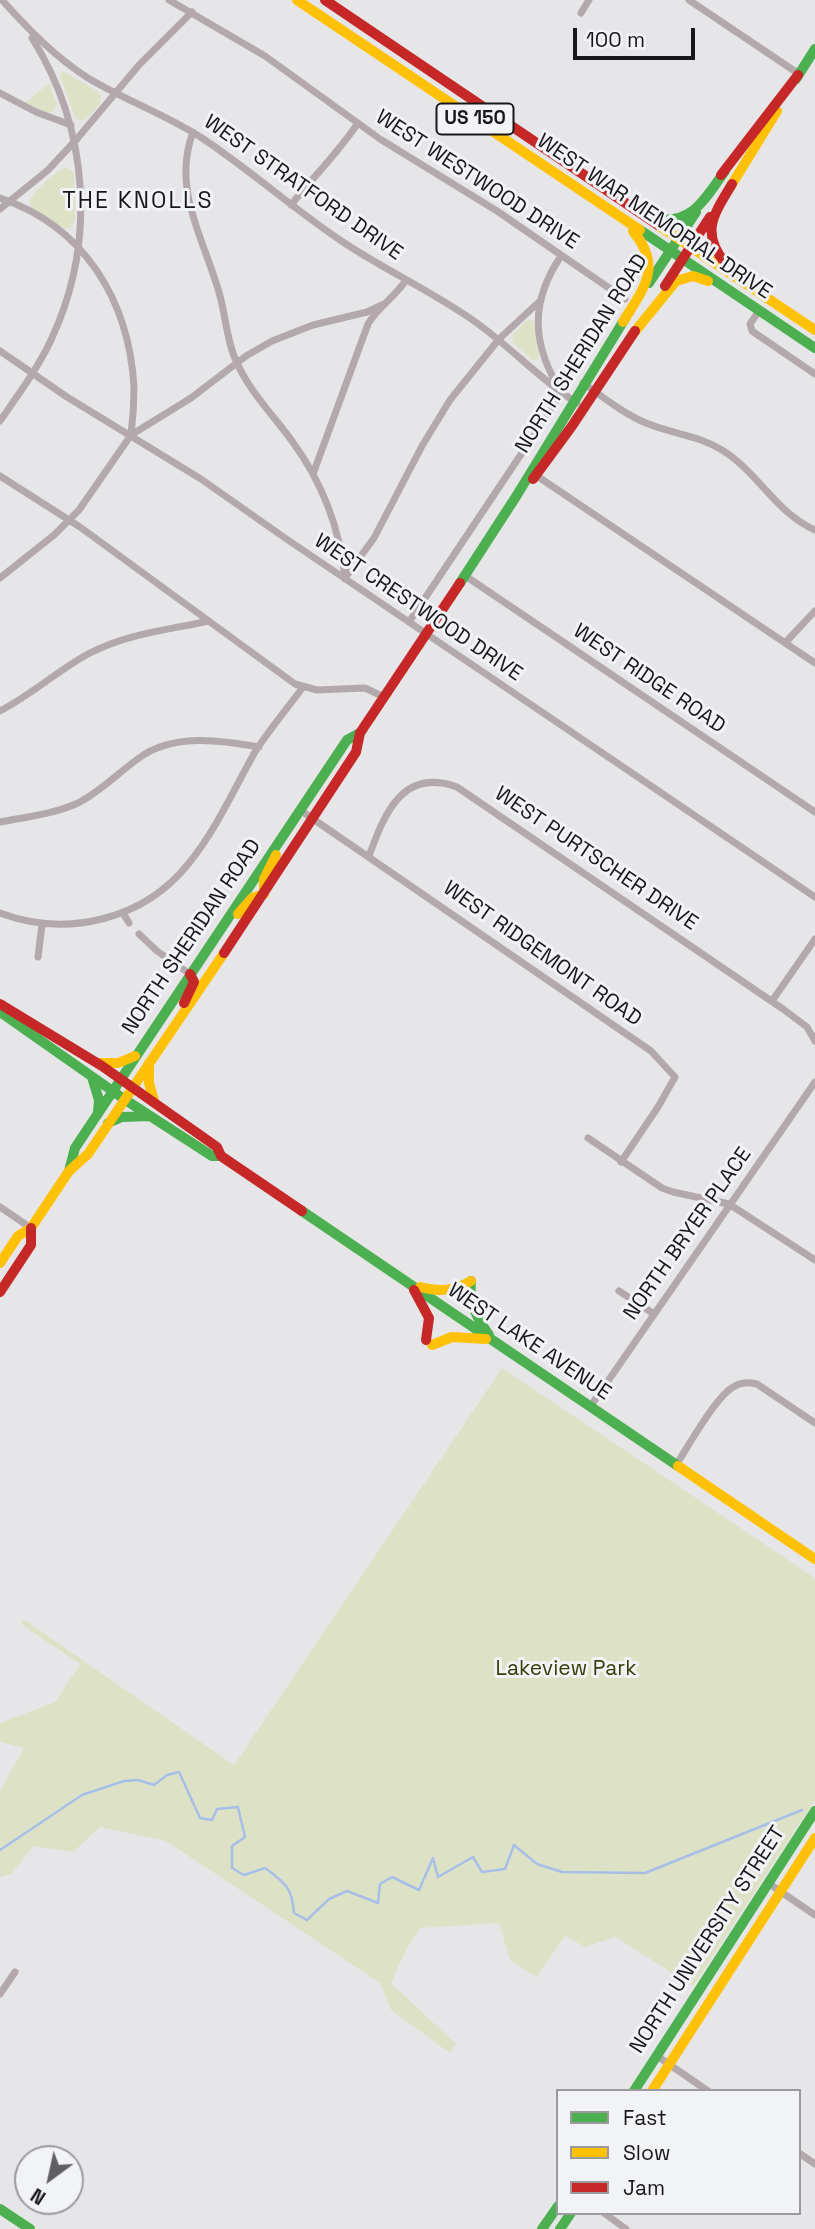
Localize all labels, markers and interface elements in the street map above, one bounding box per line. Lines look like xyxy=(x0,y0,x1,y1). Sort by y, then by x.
scale bar xyxy=(577,14,700,58)
text: 100 m xyxy=(586,26,645,53)
road number: US 150 xyxy=(436,104,514,134)
street label: WEST WESTWOOD DRIVE xyxy=(371,105,583,255)
street label: WEST STRATFORD DRIVE xyxy=(199,110,407,266)
street label: WEST WAR MEMORIAL DRIVE xyxy=(532,129,776,305)
district label: THE KNOLLS xyxy=(64,188,212,216)
street label: NORTH SHERIDAN ROAD xyxy=(510,250,654,458)
street label: WEST CRESTWOOD DRIVE xyxy=(309,529,527,687)
street label: WEST RIDGE ROAD xyxy=(568,619,730,739)
street label: WEST PURTSCHER DRIVE xyxy=(490,782,702,936)
street label: NORTH SHERIDAN ROAD xyxy=(117,835,267,1039)
street label: WEST RIDGEMONT ROAD xyxy=(438,876,646,1032)
street label: NORTH BRYER PLACE xyxy=(619,1143,757,1325)
street label: WEST LAKE AVENUE xyxy=(443,1278,615,1406)
park label: Lakeview Park xyxy=(496,1656,636,1682)
street label: NORTH UNIVERSITY STREET xyxy=(625,1822,791,2058)
legend xyxy=(556,2089,801,2215)
text: Fast xyxy=(623,2104,667,2131)
text: Slow xyxy=(623,2139,671,2166)
north arrow xyxy=(14,2145,84,2215)
text: Jam xyxy=(623,2174,665,2201)
text: N xyxy=(26,2182,51,2210)

